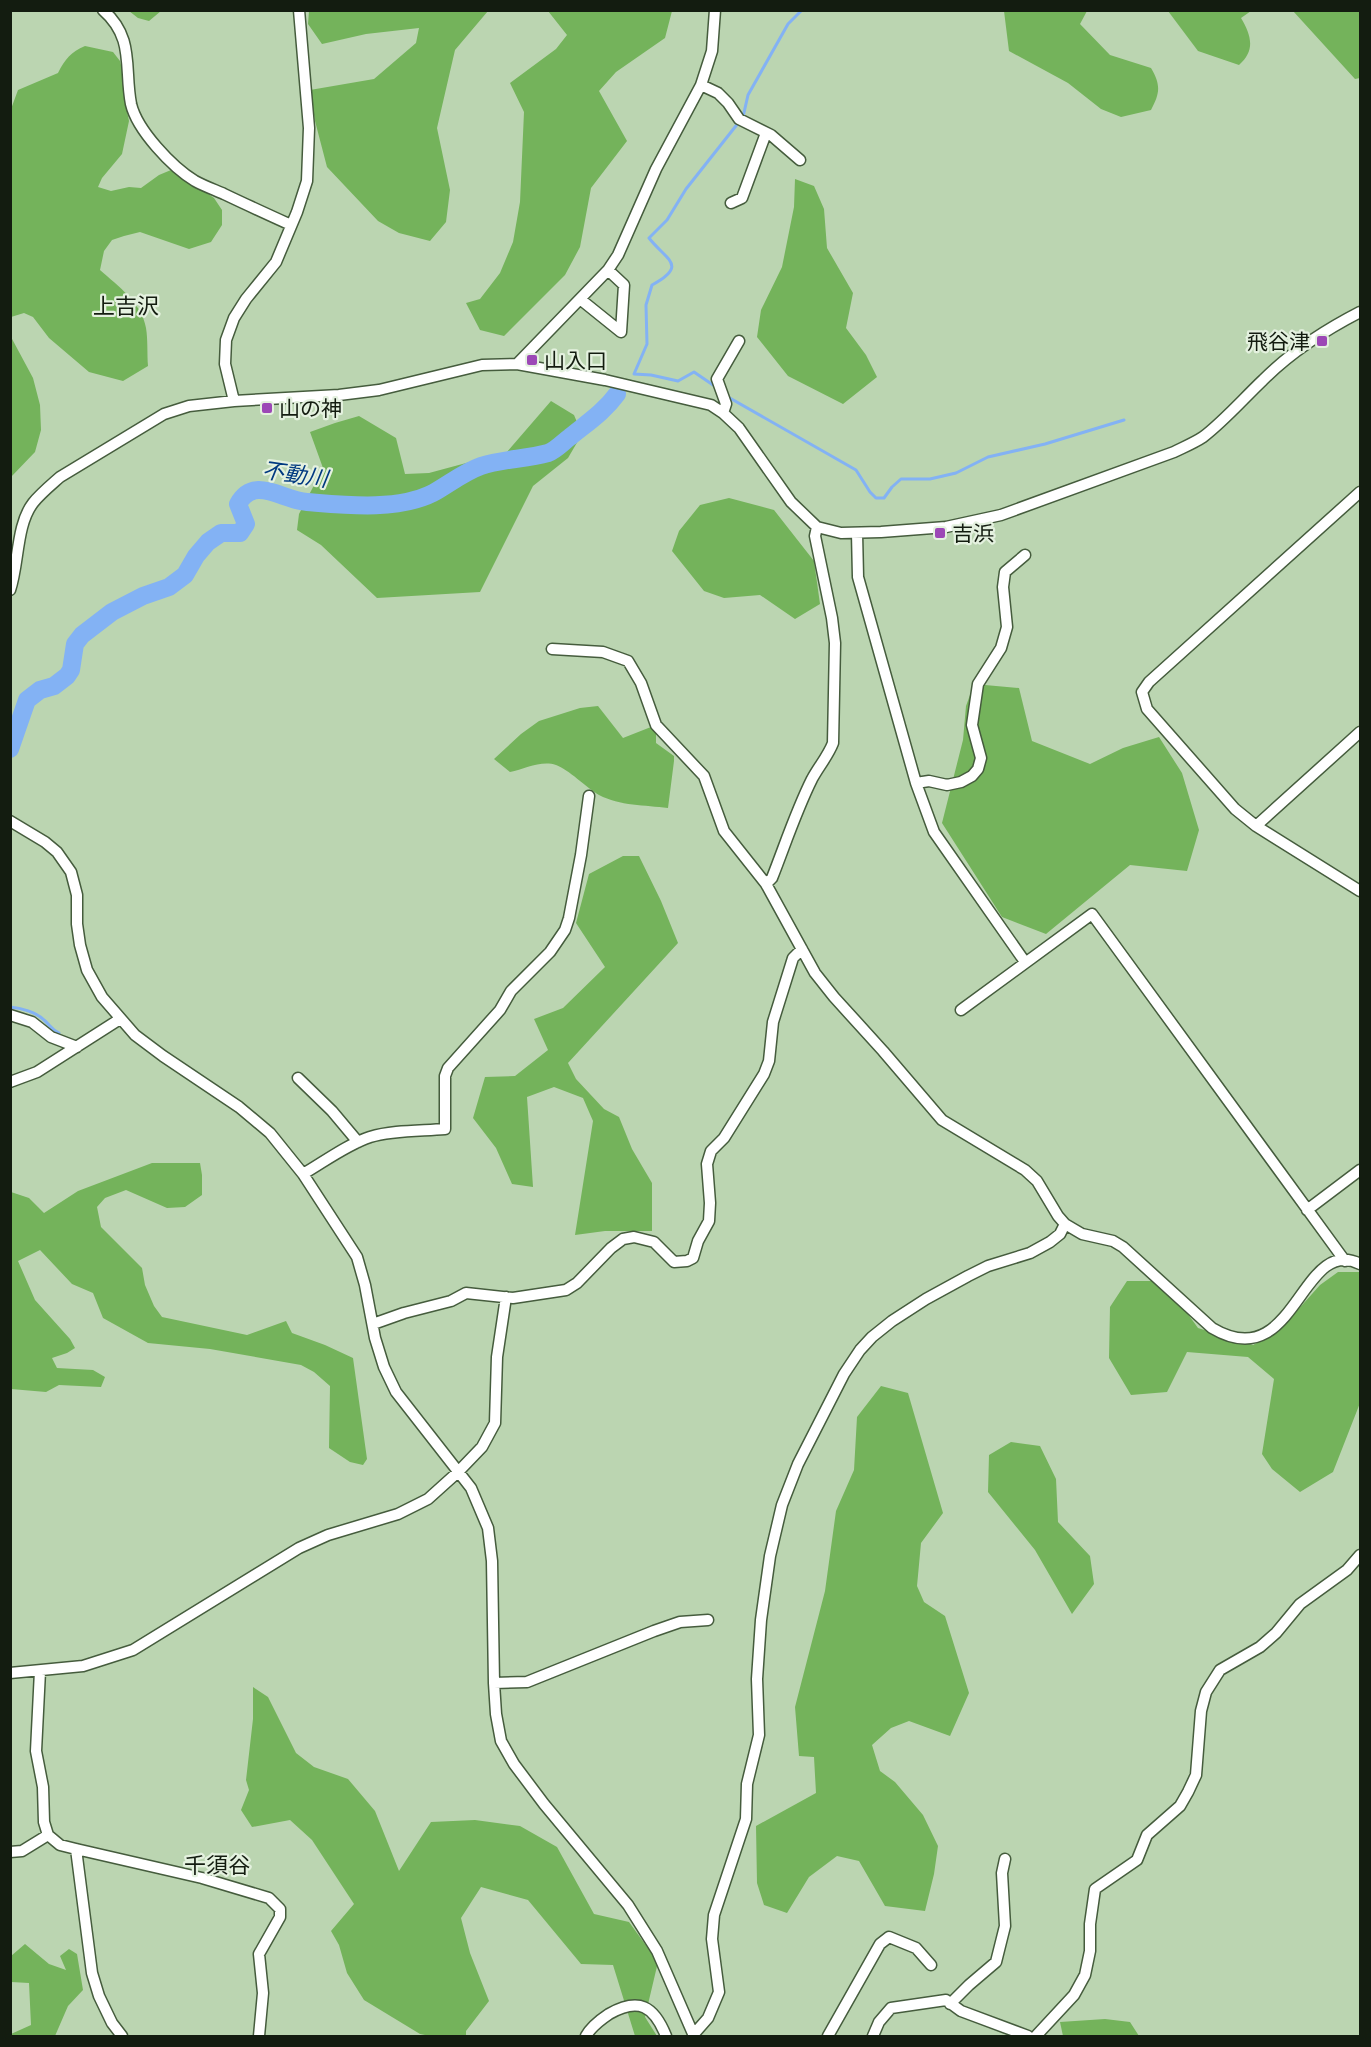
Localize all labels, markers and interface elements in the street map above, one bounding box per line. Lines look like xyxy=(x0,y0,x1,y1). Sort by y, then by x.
district label: 上吉沢 xyxy=(93,292,159,320)
place label: 飛谷津 xyxy=(1247,328,1310,354)
marker: 飛谷津 xyxy=(1315,334,1329,348)
place label: 山入口 xyxy=(544,347,607,373)
marker: 山入口 xyxy=(525,353,539,367)
place label: 山の神 xyxy=(279,395,342,421)
marker: 山の神 xyxy=(260,401,274,415)
water label: 不動川 xyxy=(260,456,332,493)
place label: 吉浜 xyxy=(952,520,994,546)
marker: 吉浜 xyxy=(933,526,947,540)
district label: 千須谷 xyxy=(184,1851,250,1879)

